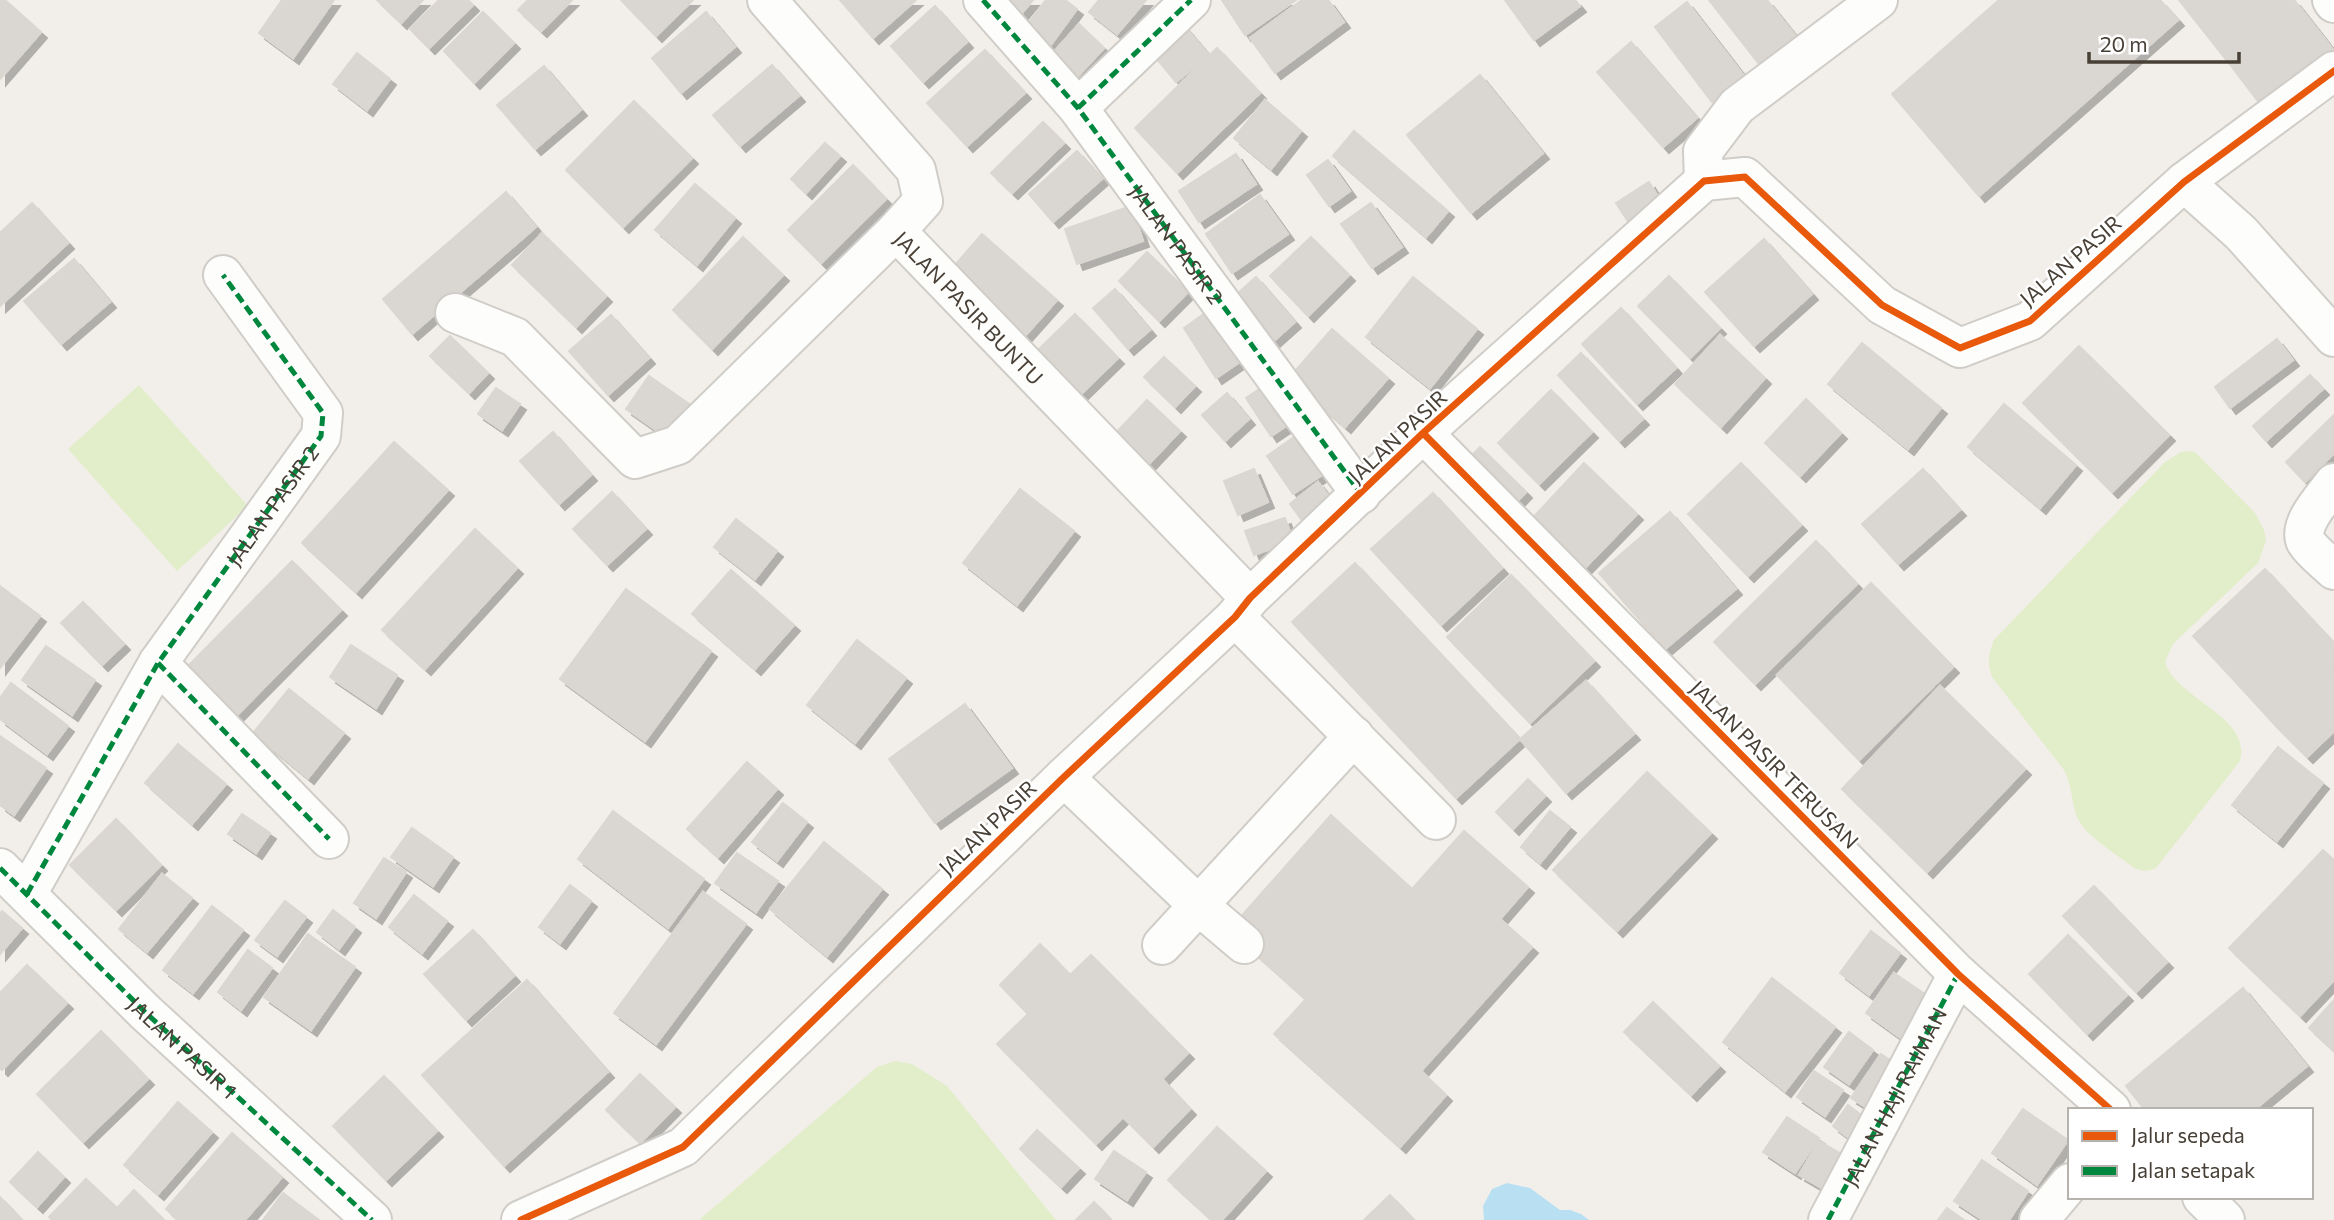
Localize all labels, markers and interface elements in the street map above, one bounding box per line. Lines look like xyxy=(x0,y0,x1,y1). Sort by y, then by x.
scale bar xyxy=(2089,21,2240,65)
text: 20 m xyxy=(2100,31,2148,56)
street label: JALAN PASIR 2 xyxy=(1125,179,1229,308)
street label: JALAN PASIR xyxy=(2014,209,2126,311)
street label: JALAN PASIR BUNTU xyxy=(890,225,1049,389)
street label: JALAN PASIR xyxy=(1342,384,1452,488)
street label: JALAN PASIR 2 xyxy=(220,440,323,570)
street label: JALAN PASIR TERUSAN xyxy=(1686,675,1864,853)
street label: JALAN PASIR xyxy=(933,774,1041,880)
street label: JALAN PASIR 1 xyxy=(124,991,243,1103)
street label: JALAN HAJI RAIMAN xyxy=(1836,1003,1951,1190)
legend xyxy=(2068,1108,2313,1199)
text: Jalur sepeda xyxy=(2131,1122,2245,1147)
text: Jalan setapak xyxy=(2131,1157,2255,1182)

